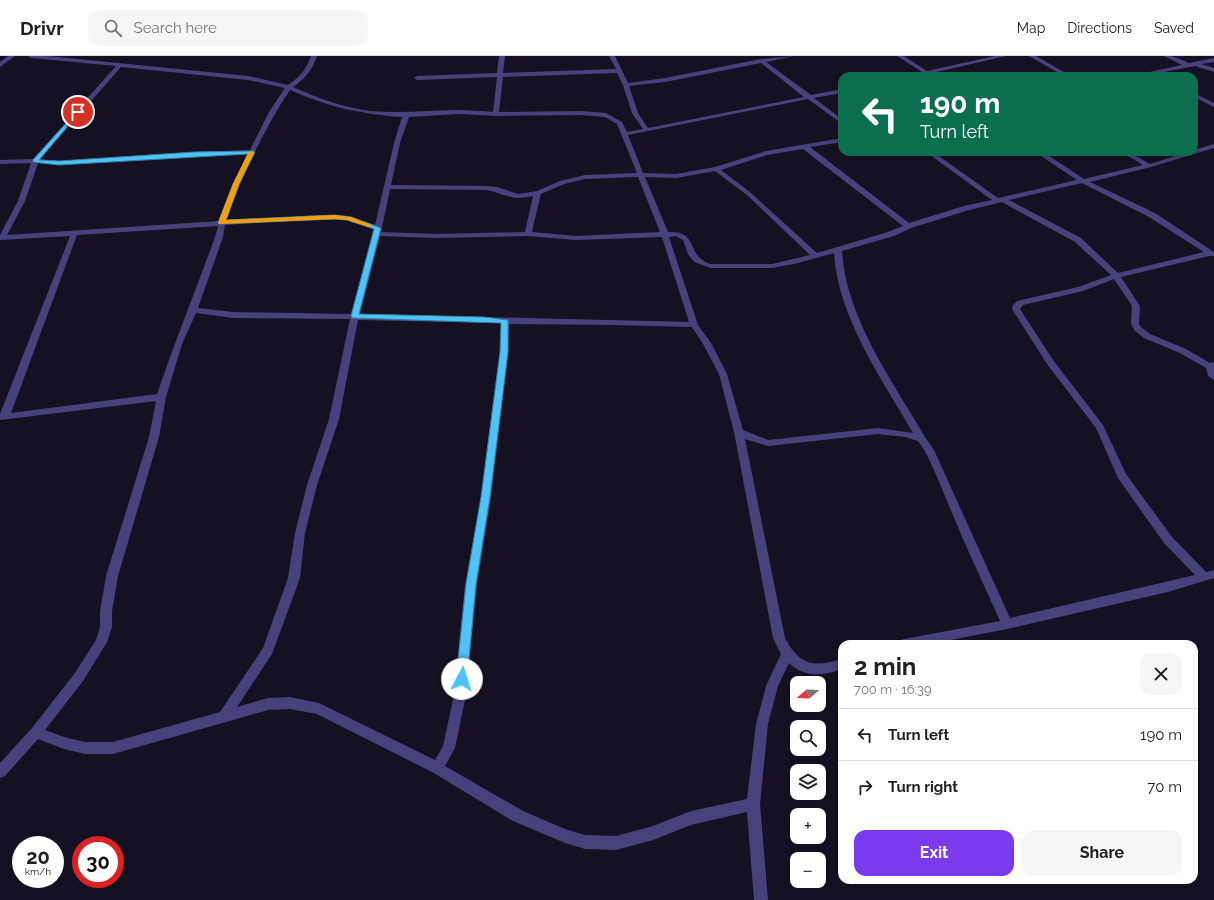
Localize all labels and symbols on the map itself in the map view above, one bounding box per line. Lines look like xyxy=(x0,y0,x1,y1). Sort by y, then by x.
pin xyxy=(61,95,95,129)
position arrow xyxy=(441,658,483,700)
north arrow xyxy=(790,676,826,712)
speed limit sign: 30 xyxy=(72,836,124,888)

